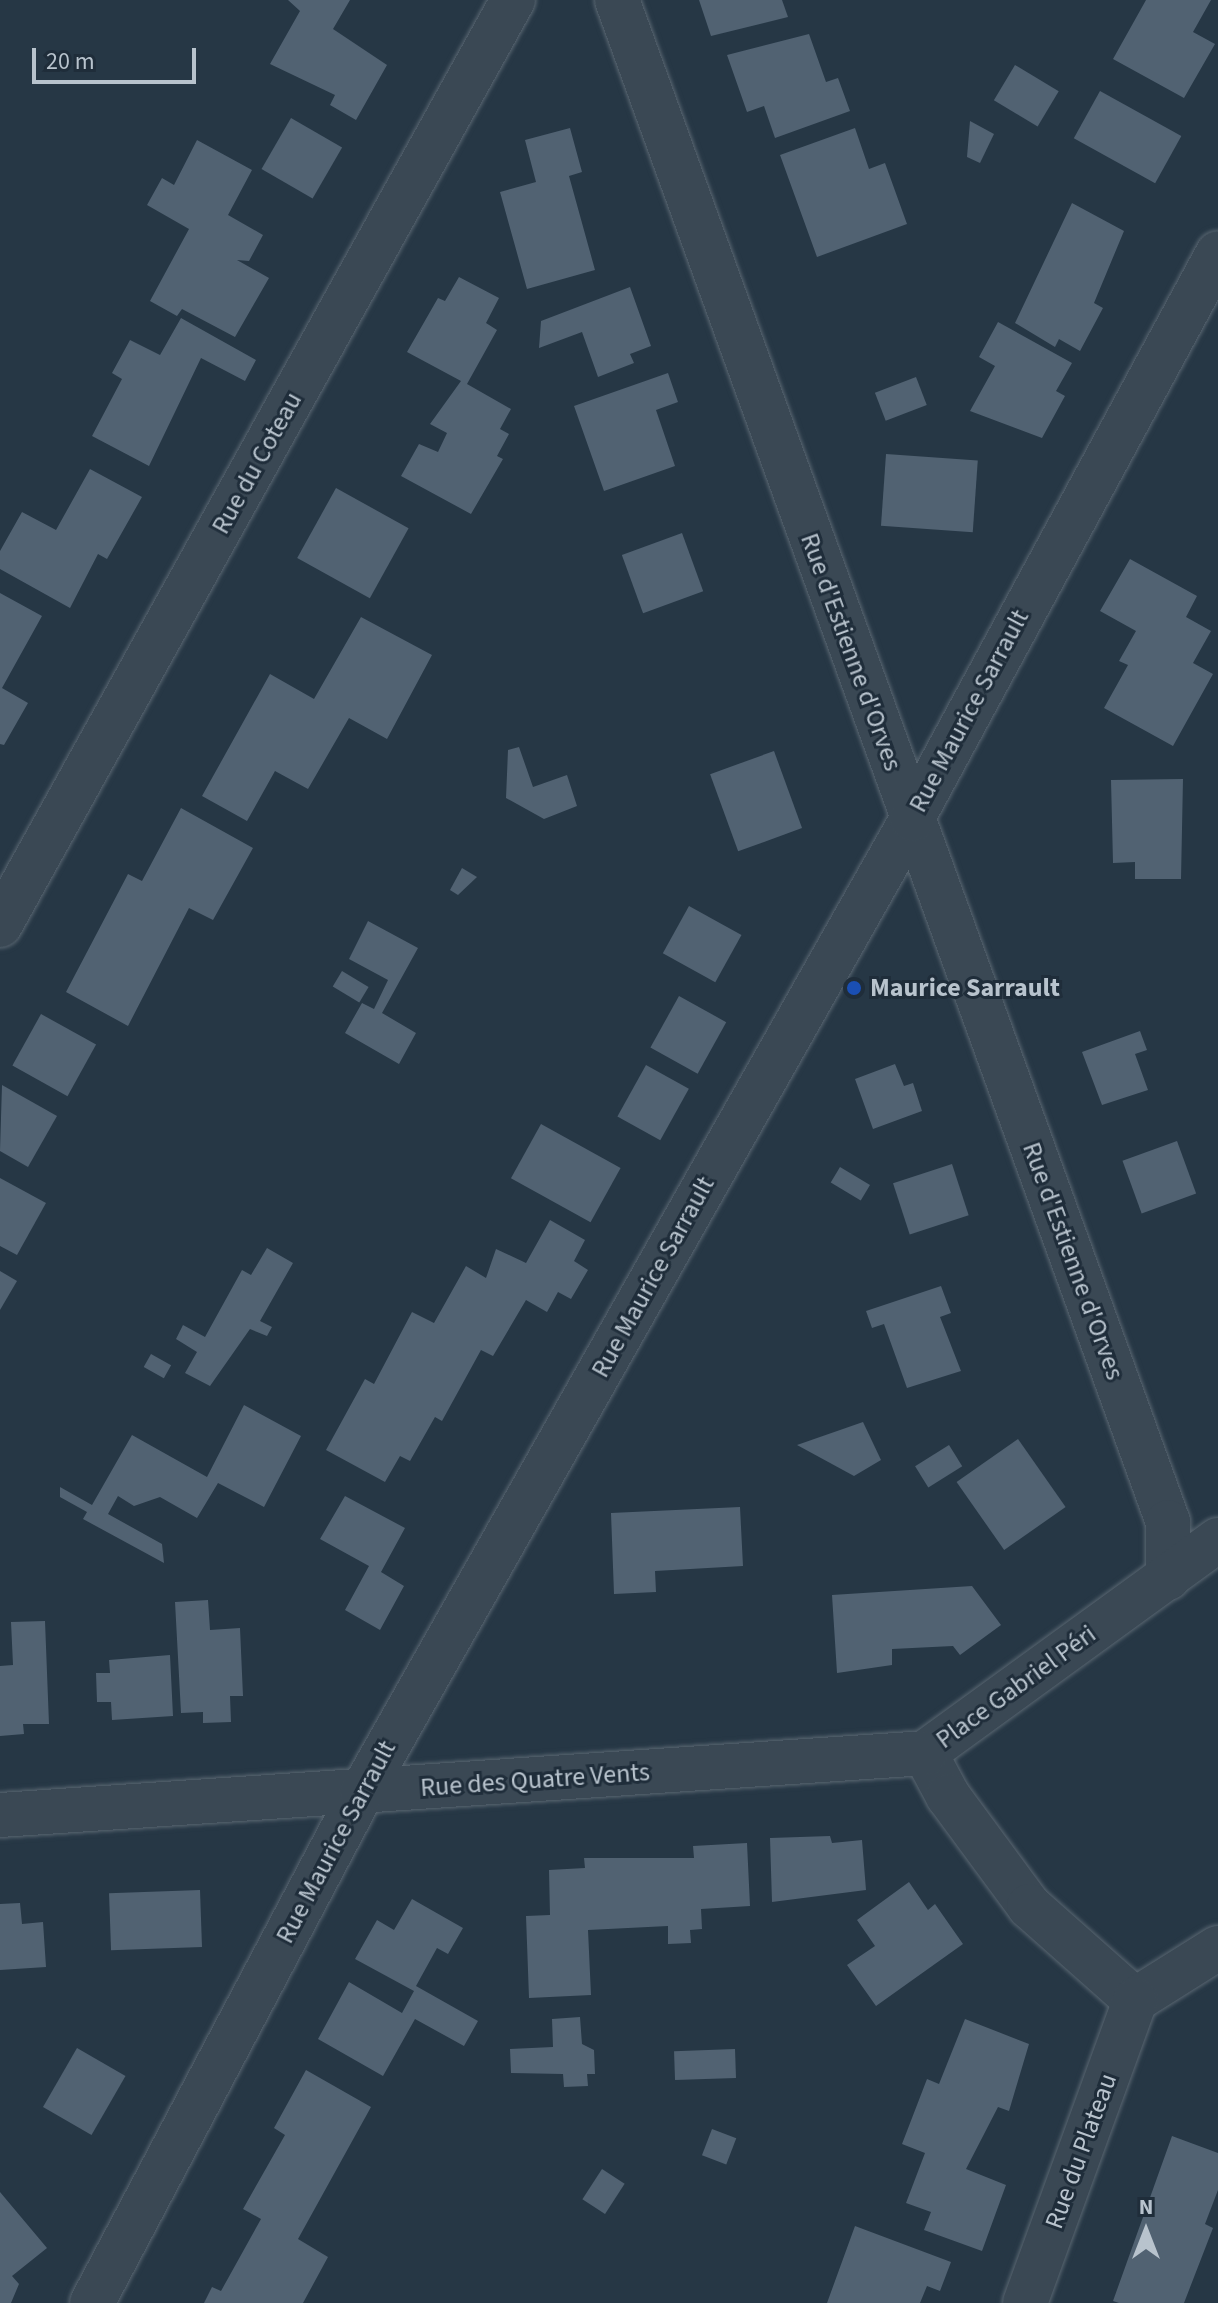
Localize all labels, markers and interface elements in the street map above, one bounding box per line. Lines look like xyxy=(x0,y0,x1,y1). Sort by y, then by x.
scale bar xyxy=(36,32,200,82)
text: 20 m xyxy=(46,44,95,79)
street label: Rue du Coteau xyxy=(205,387,309,539)
street label: Rue d'Estienne d'Orves xyxy=(794,529,908,775)
street label: Rue Maurice Sarrault xyxy=(902,604,1036,818)
place label: Maurice Sarrault xyxy=(870,972,1060,1004)
marker: Maurice Sarrault xyxy=(845,979,863,997)
street label: Rue d'Estienne d'Orves xyxy=(1016,1138,1130,1384)
street label: Rue Maurice Sarrault xyxy=(585,1171,721,1383)
street label: Place Gabriel Péri xyxy=(930,1619,1102,1755)
street label: Rue Maurice Sarrault xyxy=(269,1735,403,1949)
street label: Rue des Quatre Vents xyxy=(419,1756,651,1804)
street label: Rue du Plateau xyxy=(1038,2069,1124,2233)
north arrow xyxy=(1106,2191,1186,2271)
text: N xyxy=(1139,2191,1153,2223)

